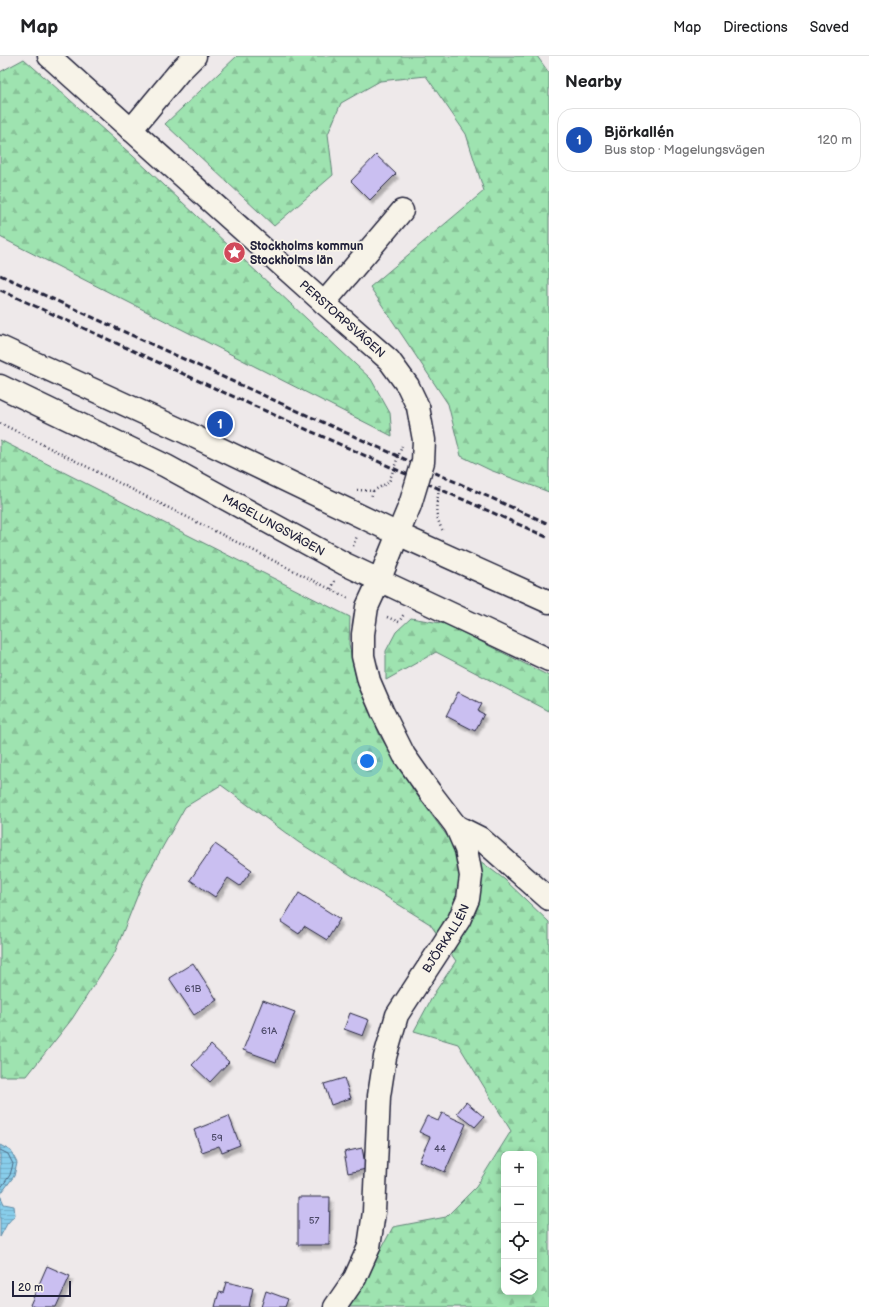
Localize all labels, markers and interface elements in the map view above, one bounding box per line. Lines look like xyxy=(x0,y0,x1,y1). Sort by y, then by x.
text: Map xyxy=(20,16,58,39)
text: Map xyxy=(673,19,701,36)
text: Directions xyxy=(723,19,788,36)
text: Saved xyxy=(810,19,849,36)
text: Nearby xyxy=(565,72,622,92)
text: Björkallén xyxy=(604,123,674,142)
text: 1 xyxy=(576,132,582,148)
text: 120 m xyxy=(817,132,852,148)
text: Bus stop · Magelungsvägen xyxy=(604,142,765,158)
place label: Stockholms kommun Stockholms län xyxy=(250,239,364,268)
place icon: Stockholms kommun Stockholms län xyxy=(222,240,248,266)
street label: PERSTORPSVÄGEN xyxy=(296,277,388,361)
pin: 1 xyxy=(207,409,233,439)
street label: MAGELUNGSVÄGEN xyxy=(220,491,328,559)
your location xyxy=(357,751,377,771)
street label: BJÖRKALLÉN xyxy=(419,902,473,976)
house number: 61B xyxy=(185,983,202,995)
house number: 61A xyxy=(261,1025,278,1037)
house number: 59 xyxy=(211,1132,223,1144)
house number: 44 xyxy=(434,1143,446,1155)
map controls xyxy=(501,1151,537,1295)
button: + xyxy=(501,1151,537,1187)
button: − xyxy=(501,1187,537,1223)
house number: 57 xyxy=(309,1215,319,1227)
button: locate xyxy=(501,1223,537,1259)
button: layers xyxy=(501,1259,537,1295)
scale bar xyxy=(12,1279,71,1298)
text: 20 m xyxy=(18,1281,43,1294)

